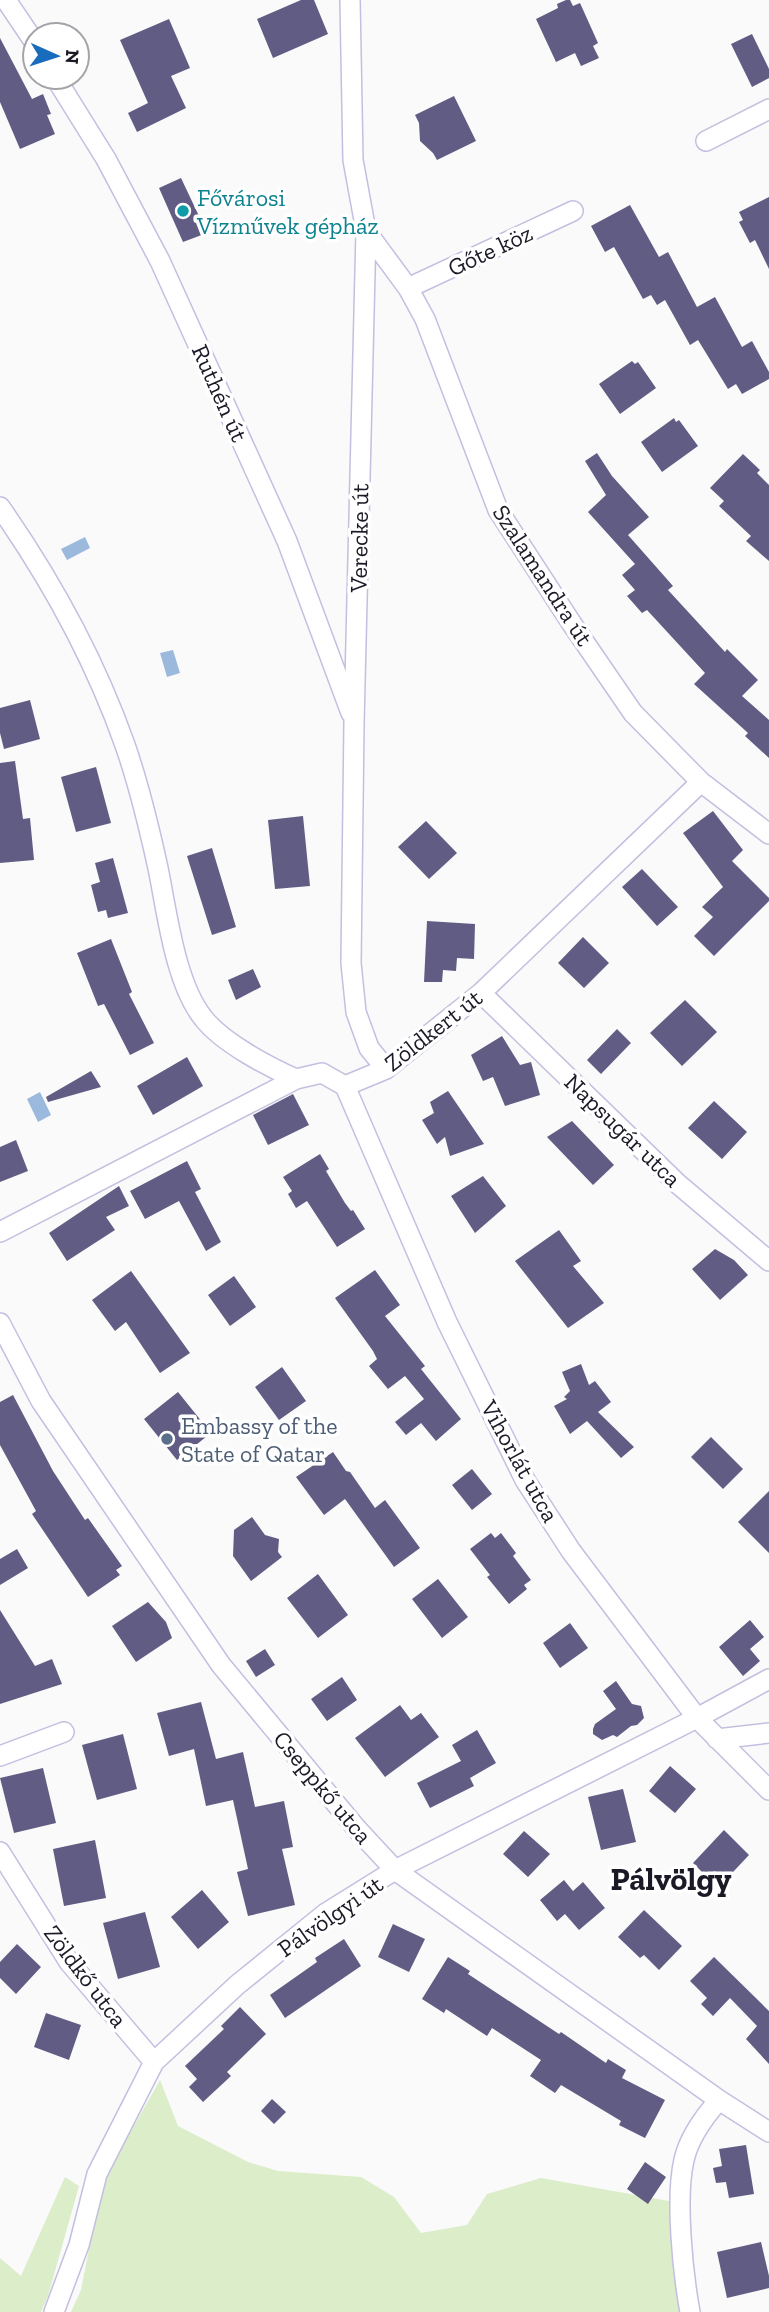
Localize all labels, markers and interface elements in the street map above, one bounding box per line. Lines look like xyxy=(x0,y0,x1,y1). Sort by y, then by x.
north arrow xyxy=(21,21,91,91)
text: N xyxy=(61,49,84,65)
place label: Fővárosi Vízművek gépház xyxy=(196,183,379,240)
marker: Fővárosi Vízművek gépház xyxy=(175,203,191,219)
street label: Gőte köz xyxy=(443,218,537,282)
street label: Ruthén út xyxy=(186,340,254,446)
street label: Verecke út xyxy=(344,483,374,594)
street label: Szalamandra út xyxy=(487,499,599,651)
street label: Zöldkert út xyxy=(378,983,488,1077)
street label: Napsugár utca xyxy=(559,1067,688,1193)
street label: Vihorlát utca xyxy=(474,1394,566,1527)
place label: Embassy of the State of Qatar xyxy=(181,1411,337,1468)
marker: Embassy of the State of Qatar xyxy=(159,1431,175,1447)
street label: Cseppkő utca xyxy=(267,1725,379,1850)
district label: Pálvölgy xyxy=(610,1860,732,1898)
street label: Pálvölgyi út xyxy=(272,1869,388,1963)
street label: Zöldkő utca xyxy=(38,1919,134,2033)

